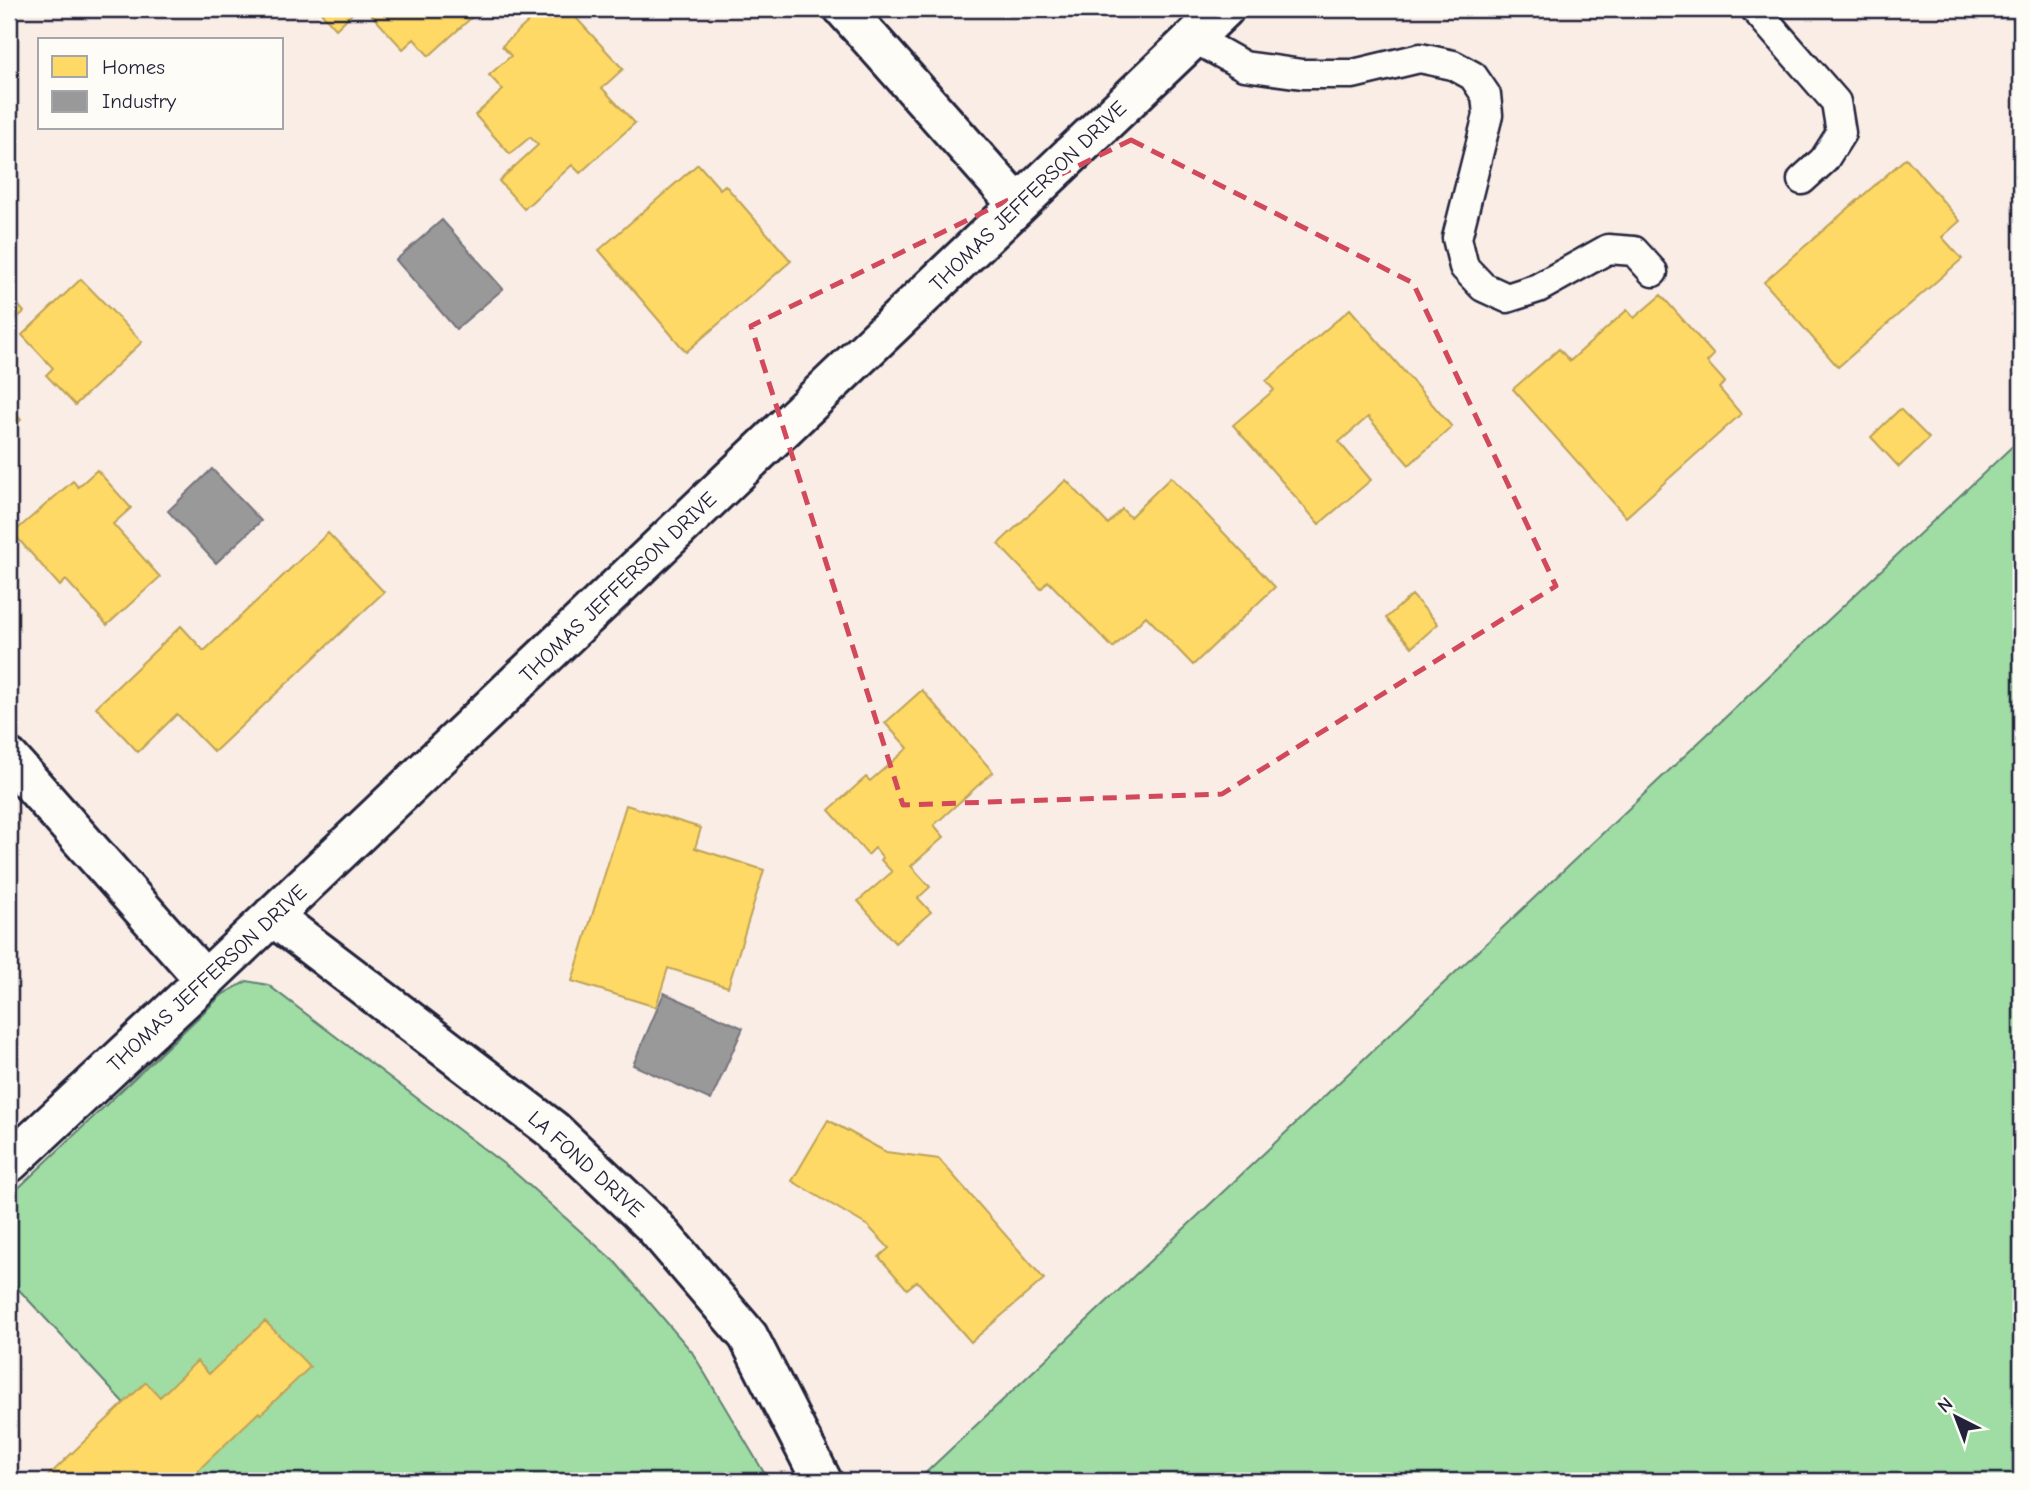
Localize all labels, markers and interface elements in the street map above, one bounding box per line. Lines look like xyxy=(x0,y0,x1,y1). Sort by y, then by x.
legend xyxy=(38,38,284,130)
text: Homes xyxy=(102,55,165,79)
text: Industry xyxy=(102,89,177,113)
street label: THOMAS JEFFERSON DRIVE xyxy=(925,96,1131,296)
street label: THOMAS JEFFERSON DRIVE xyxy=(515,487,721,687)
street label: THOMAS JEFFERSON DRIVE xyxy=(102,879,312,1077)
street label: LA FOND DRIVE xyxy=(523,1106,649,1222)
north arrow xyxy=(1922,1382,1992,1452)
text: N xyxy=(1933,1393,1957,1417)

